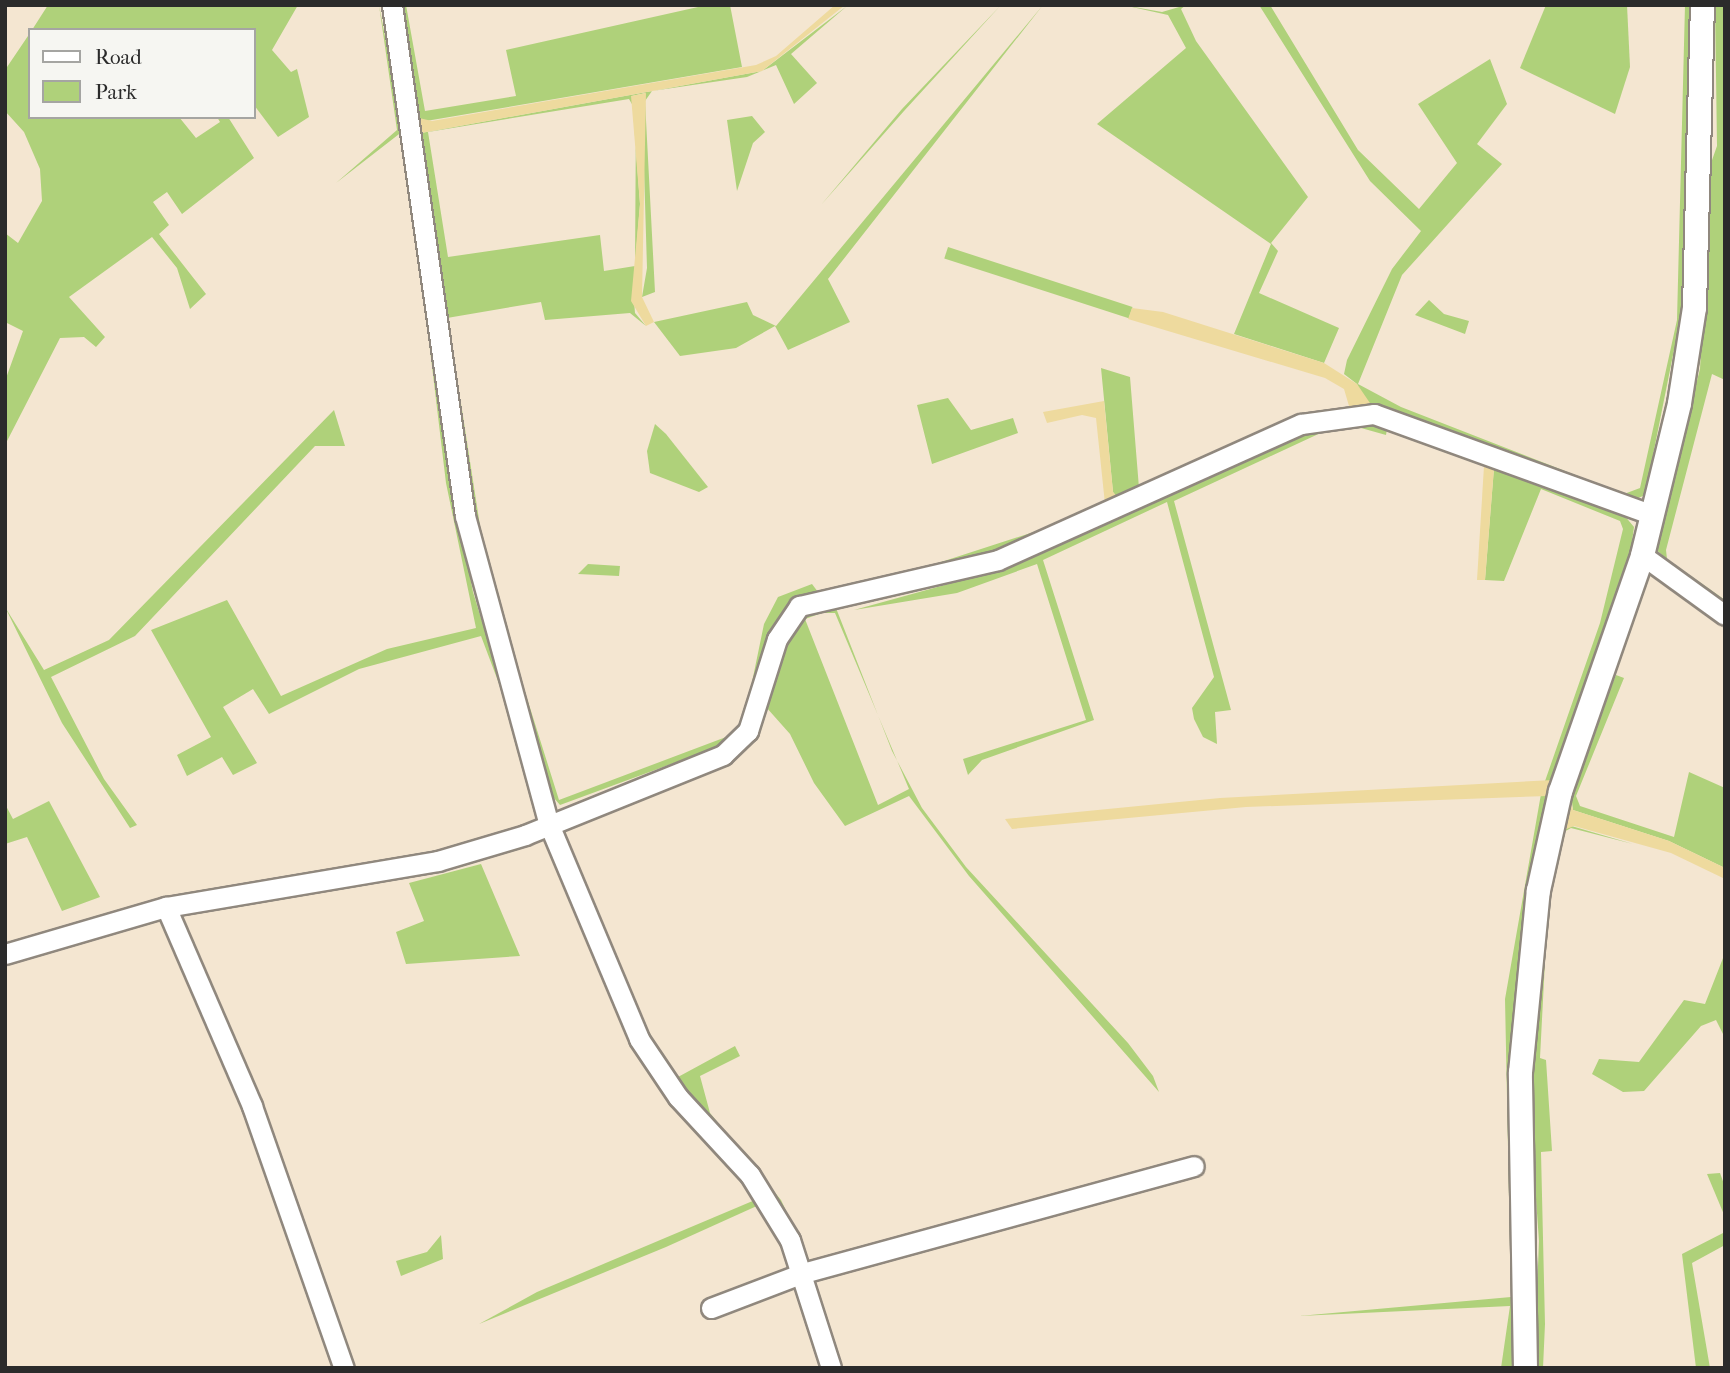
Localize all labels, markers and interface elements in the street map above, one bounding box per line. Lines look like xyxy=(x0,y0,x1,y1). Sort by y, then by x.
legend xyxy=(28,28,256,119)
text: Road xyxy=(95,45,142,69)
text: Park xyxy=(95,80,137,104)

